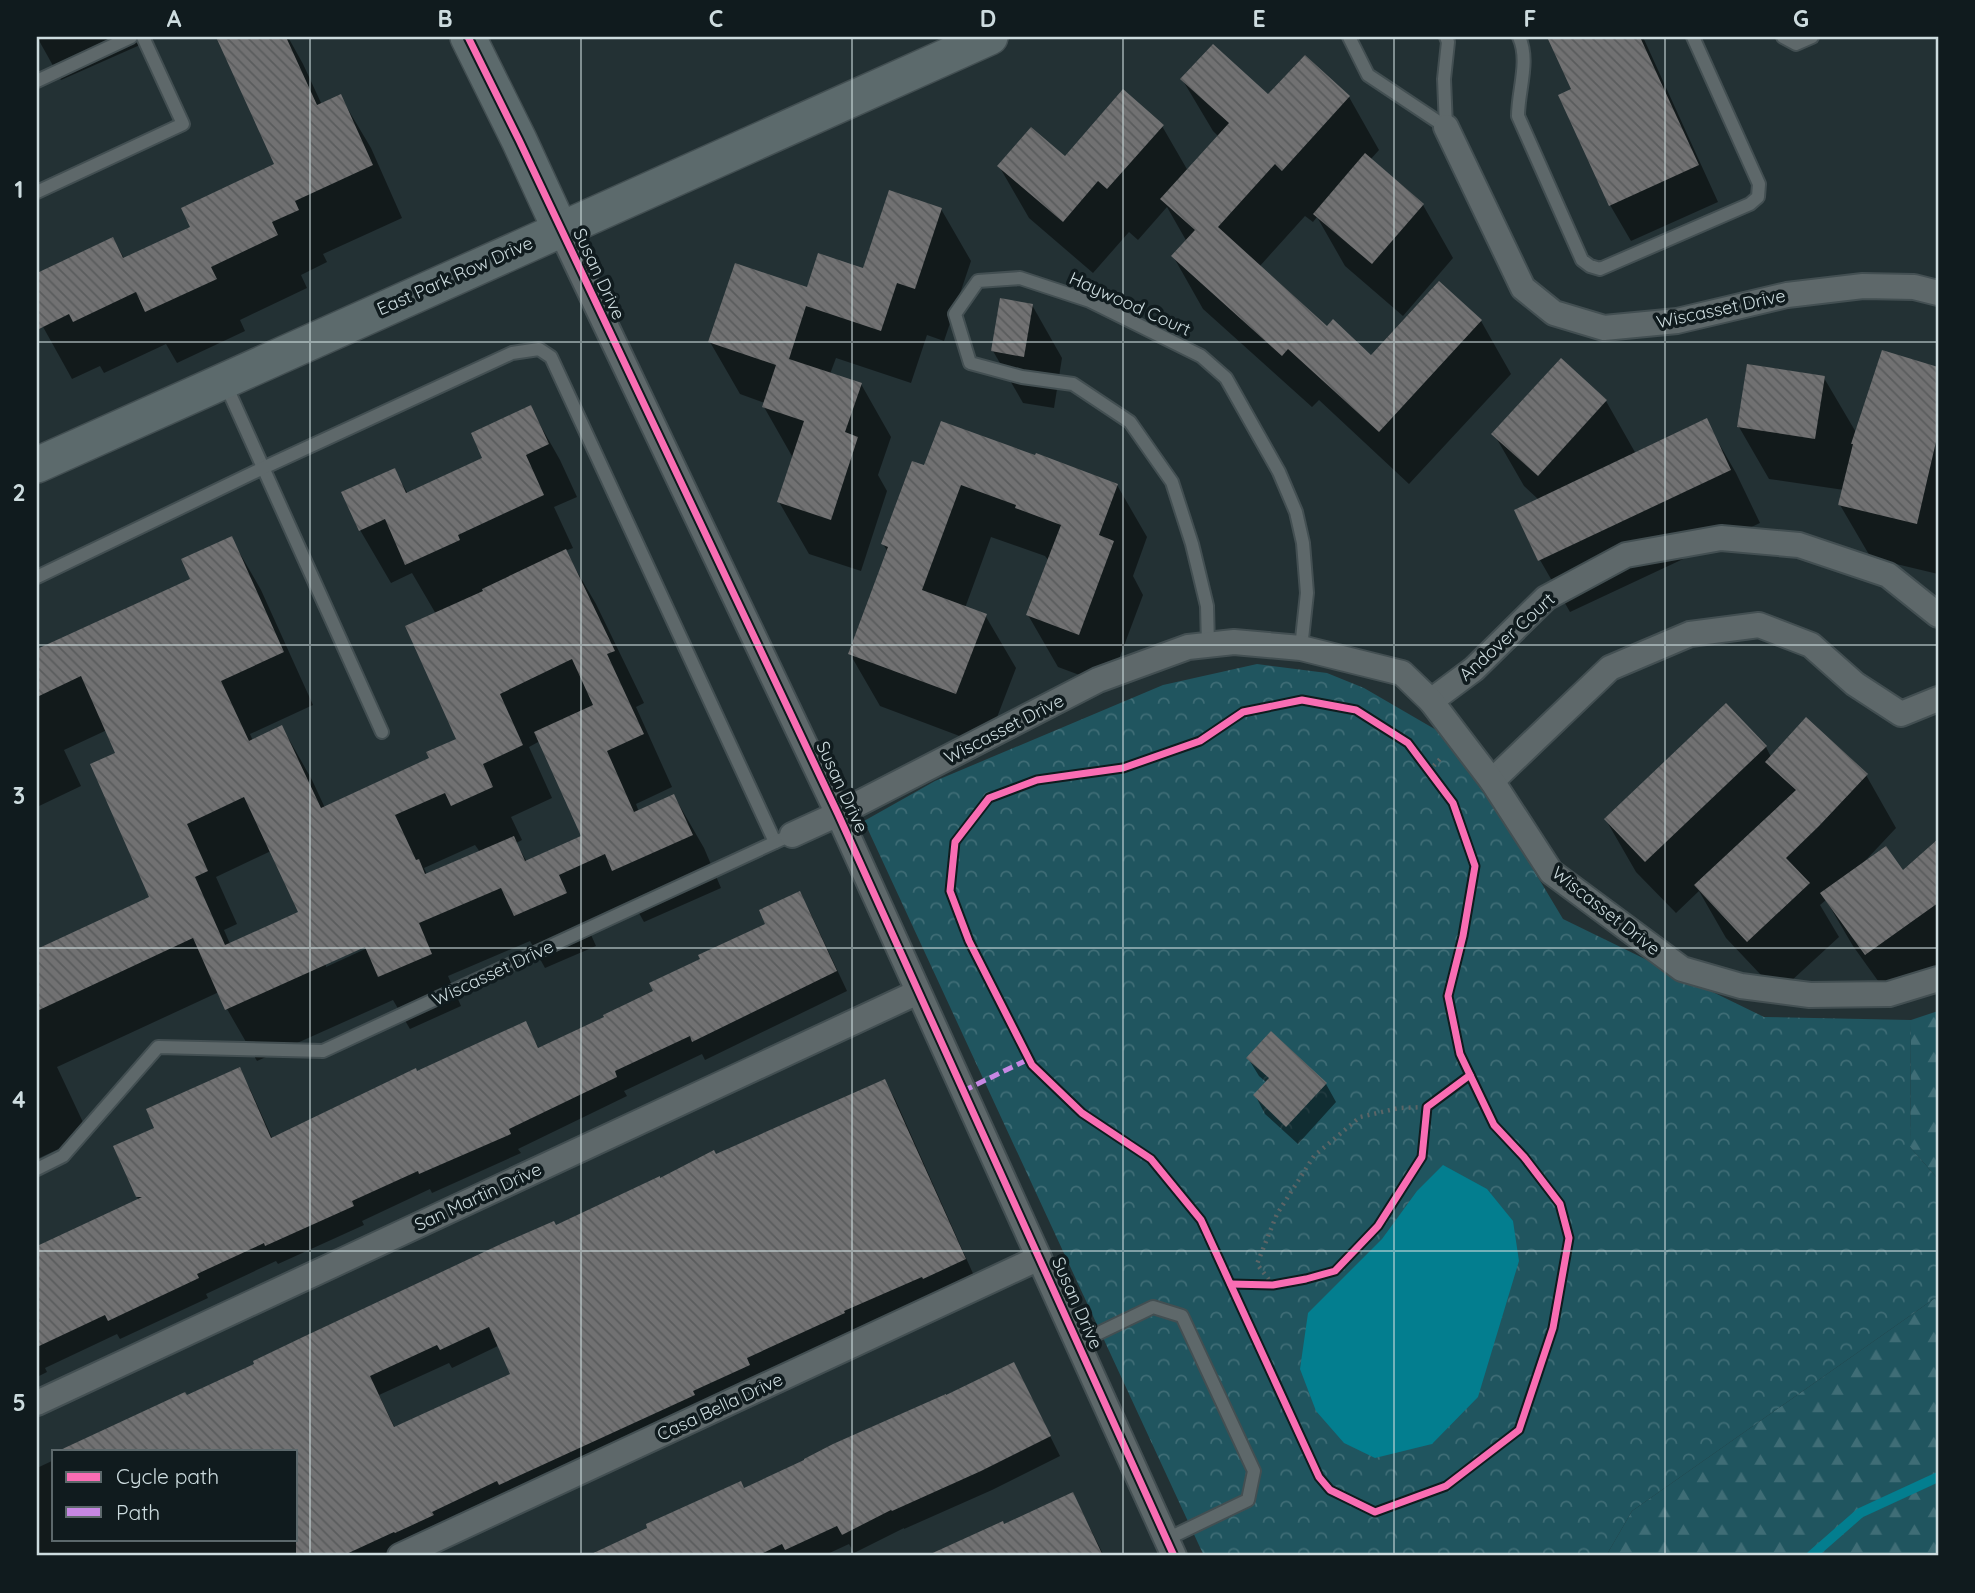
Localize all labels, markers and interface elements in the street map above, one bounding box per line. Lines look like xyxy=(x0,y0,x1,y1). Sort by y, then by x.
text: A xyxy=(167,4,182,33)
text: B xyxy=(437,4,453,33)
text: C xyxy=(709,4,723,33)
text: D xyxy=(980,4,996,33)
text: E xyxy=(1252,4,1266,33)
text: F xyxy=(1524,4,1536,33)
text: G xyxy=(1793,4,1809,33)
text: 1 xyxy=(15,175,23,204)
street label: Susan Drive xyxy=(568,224,631,323)
street label: East Park Row Drive xyxy=(373,231,536,320)
street label: Haywood Court xyxy=(1066,266,1195,341)
street label: Wiscasset Drive xyxy=(1654,284,1788,333)
text: 2 xyxy=(12,478,26,507)
street label: Andover Court xyxy=(1454,588,1559,686)
street label: Wiscasset Drive xyxy=(940,689,1067,769)
street label: Susan Drive xyxy=(811,737,874,836)
text: 3 xyxy=(13,781,25,810)
street label: Wiscasset Drive xyxy=(1547,861,1665,960)
street label: Wiscasset Drive xyxy=(428,934,557,1011)
text: 4 xyxy=(12,1085,26,1114)
street label: San Martin Drive xyxy=(411,1157,545,1236)
street label: Susan Drive xyxy=(1047,1253,1108,1352)
street label: Casa Bella Drive xyxy=(653,1367,786,1446)
text: 5 xyxy=(12,1388,26,1417)
legend xyxy=(52,1450,298,1540)
text: Cycle path xyxy=(116,1463,219,1489)
text: Path xyxy=(116,1499,160,1525)

